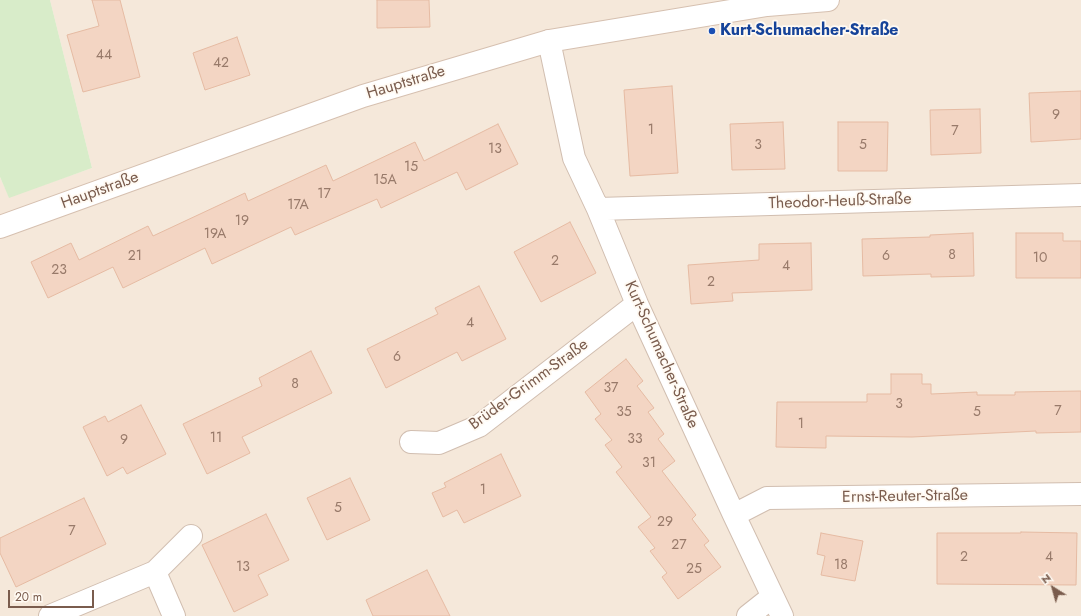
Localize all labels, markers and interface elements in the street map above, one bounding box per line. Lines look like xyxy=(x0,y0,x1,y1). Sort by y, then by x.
place label: Kurt-Schumacher-Straße xyxy=(720,21,898,41)
marker: Kurt-Schumacher-Straße xyxy=(707,26,717,36)
house number: 44 xyxy=(96,48,112,64)
house number: 42 xyxy=(213,56,229,72)
street label: Hauptstraße xyxy=(364,62,448,104)
house number: 9 xyxy=(1052,108,1060,124)
house number: 1 xyxy=(648,123,654,139)
house number: 7 xyxy=(951,124,959,140)
house number: 3 xyxy=(754,138,762,154)
house number: 5 xyxy=(859,138,867,154)
house number: 13 xyxy=(488,142,502,158)
house number: 15 xyxy=(404,160,418,176)
street label: Hauptstraße xyxy=(59,168,141,214)
house number: 15A xyxy=(373,173,397,189)
house number: 17 xyxy=(317,187,331,203)
street label: Theodor-Heuß-Straße xyxy=(768,190,912,214)
house number: 17A xyxy=(287,198,309,214)
house number: 19 xyxy=(235,214,249,230)
house number: 19A xyxy=(204,227,226,243)
house number: 8 xyxy=(948,248,956,264)
house number: 21 xyxy=(128,249,142,265)
house number: 6 xyxy=(882,249,890,265)
house number: 10 xyxy=(1033,251,1047,267)
house number: 2 xyxy=(551,254,559,270)
house number: 4 xyxy=(782,259,790,275)
house number: 23 xyxy=(51,263,67,279)
house number: 2 xyxy=(707,275,715,291)
street label: Kurt-Schumacher-Straße xyxy=(620,278,702,432)
house number: 4 xyxy=(466,316,474,332)
street label: Brüder-Grimm-Straße xyxy=(466,335,592,435)
house number: 6 xyxy=(393,350,401,366)
house number: 8 xyxy=(291,377,299,393)
house number: 37 xyxy=(604,381,618,397)
house number: 3 xyxy=(895,397,903,413)
house number: 7 xyxy=(1054,404,1062,420)
house number: 35 xyxy=(616,405,632,421)
house number: 5 xyxy=(973,405,981,421)
house number: 1 xyxy=(798,417,804,433)
house number: 11 xyxy=(210,431,222,447)
house number: 33 xyxy=(627,432,643,448)
house number: 9 xyxy=(120,433,128,449)
house number: 31 xyxy=(642,456,656,472)
house number: 1 xyxy=(480,483,486,499)
street label: Ernst-Reuter-Straße xyxy=(842,486,968,508)
house number: 5 xyxy=(334,501,342,517)
house number: 29 xyxy=(657,515,673,531)
house number: 7 xyxy=(68,524,76,540)
house number: 27 xyxy=(671,538,687,554)
house number: 2 xyxy=(960,550,968,566)
house number: 4 xyxy=(1045,550,1053,566)
house number: 18 xyxy=(834,558,848,574)
house number: 13 xyxy=(236,560,250,576)
house number: 25 xyxy=(686,562,702,578)
north arrow xyxy=(1033,568,1073,608)
text: N xyxy=(1037,569,1054,587)
scale bar xyxy=(10,582,96,608)
text: 20 m xyxy=(15,588,42,606)

